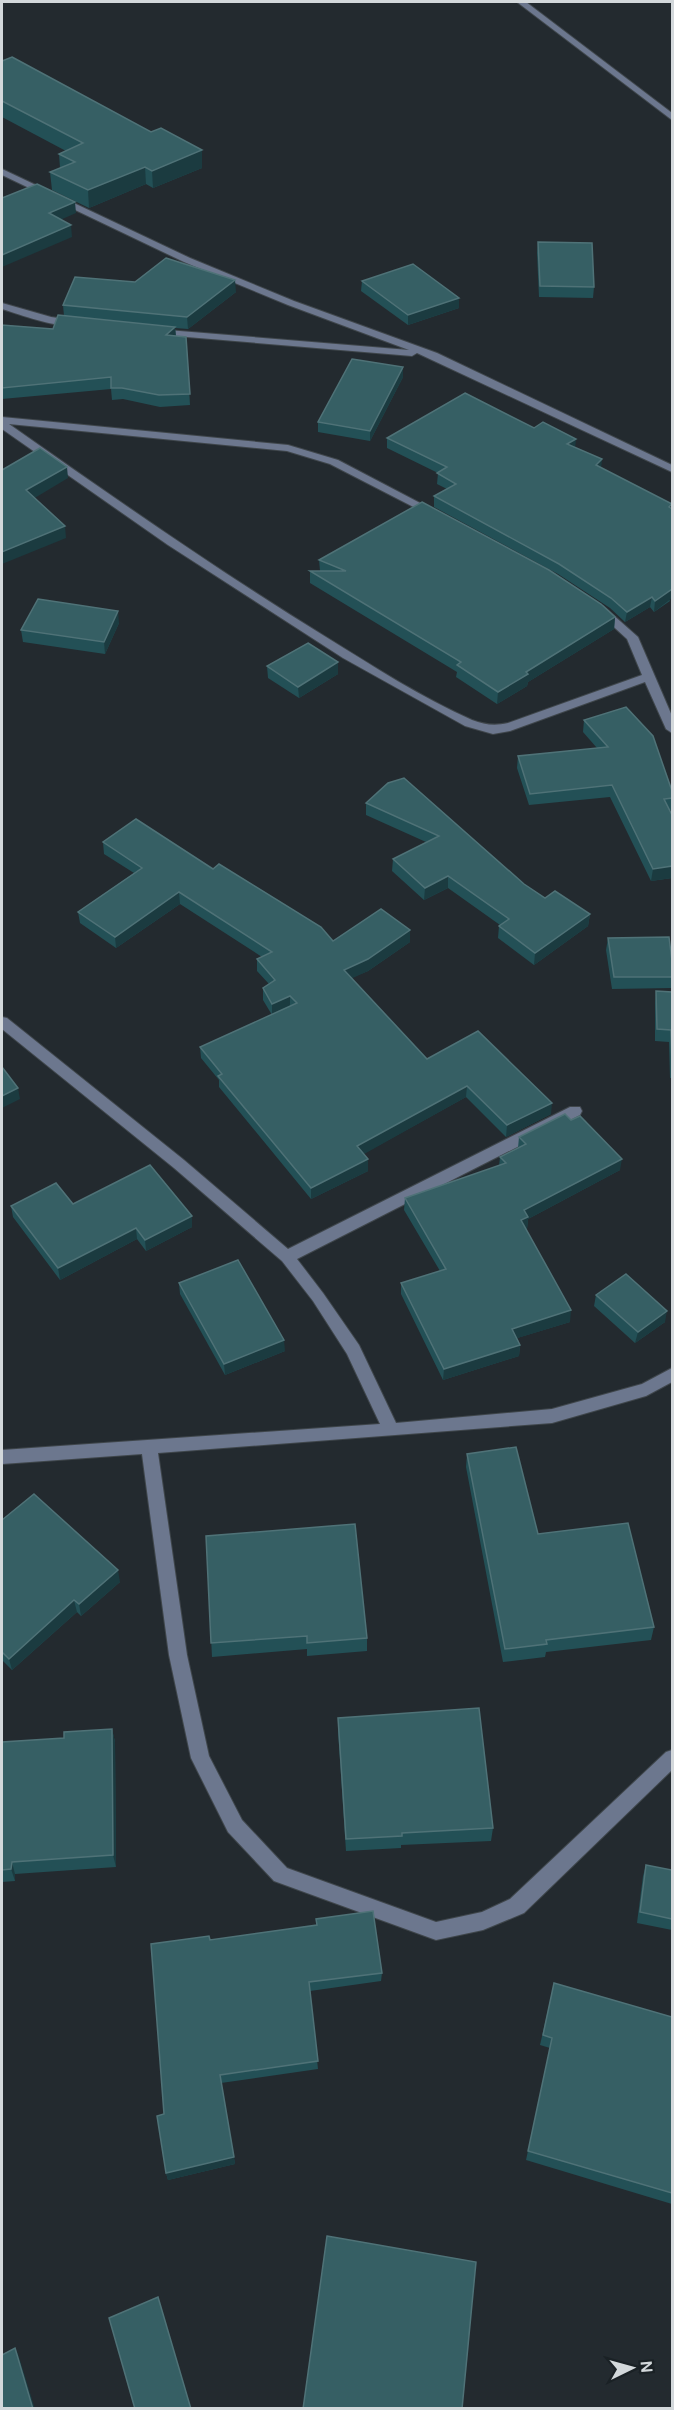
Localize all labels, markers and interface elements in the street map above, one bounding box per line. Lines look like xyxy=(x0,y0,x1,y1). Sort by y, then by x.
north arrow xyxy=(602,2338,662,2398)
text: N xyxy=(635,2360,657,2373)

